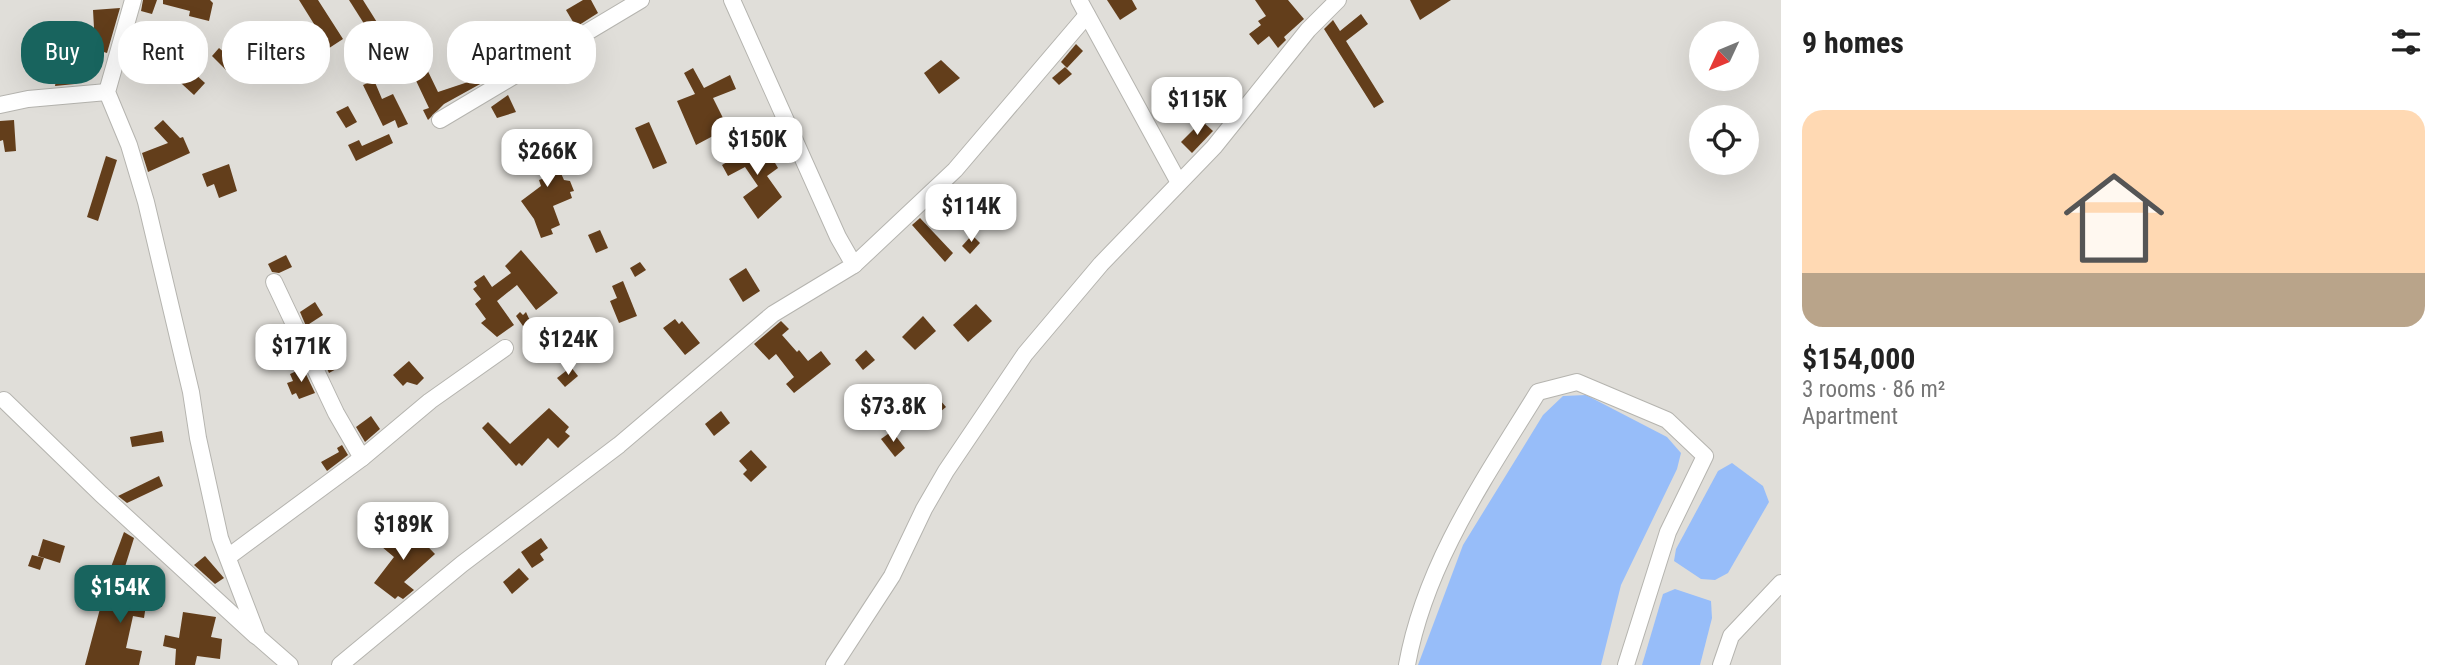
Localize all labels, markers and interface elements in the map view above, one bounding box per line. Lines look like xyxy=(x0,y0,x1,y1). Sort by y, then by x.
chip: Buy xyxy=(21,21,104,84)
chip: Rent xyxy=(118,21,208,84)
chip: Filters xyxy=(222,21,330,84)
chip: New xyxy=(344,21,433,84)
chip: Apartment xyxy=(447,21,596,84)
north arrow xyxy=(1689,21,1759,91)
map controls xyxy=(1689,21,1759,175)
icon: filters xyxy=(2387,23,2425,61)
text: 9 homes xyxy=(1802,25,1904,60)
pin: $115K xyxy=(1148,78,1246,137)
text: $115K xyxy=(1167,86,1227,113)
button: locate xyxy=(1689,105,1759,175)
pin: $150K xyxy=(708,118,806,177)
text: $150K xyxy=(727,126,787,153)
pin: $266K xyxy=(498,130,596,189)
text: $266K xyxy=(517,138,577,165)
icon: home xyxy=(2051,155,2177,281)
pin: $114K xyxy=(922,184,1020,244)
text: $114K xyxy=(941,193,1001,220)
pin: $124K xyxy=(519,318,617,377)
pin: $171K xyxy=(252,324,350,384)
text: $124K xyxy=(538,326,598,353)
text: $171K xyxy=(271,333,331,360)
text: $154,000 xyxy=(1802,341,1915,376)
text: 3 rooms · 86 m² xyxy=(1802,376,1945,403)
pin: $73.8K xyxy=(836,384,950,444)
text: $73.8K xyxy=(860,393,926,420)
text: Apartment xyxy=(1802,403,1898,430)
pin: $189K xyxy=(354,503,452,562)
text: $189K xyxy=(373,511,433,538)
pin: $154K xyxy=(71,566,169,625)
text: $154K xyxy=(90,574,150,601)

